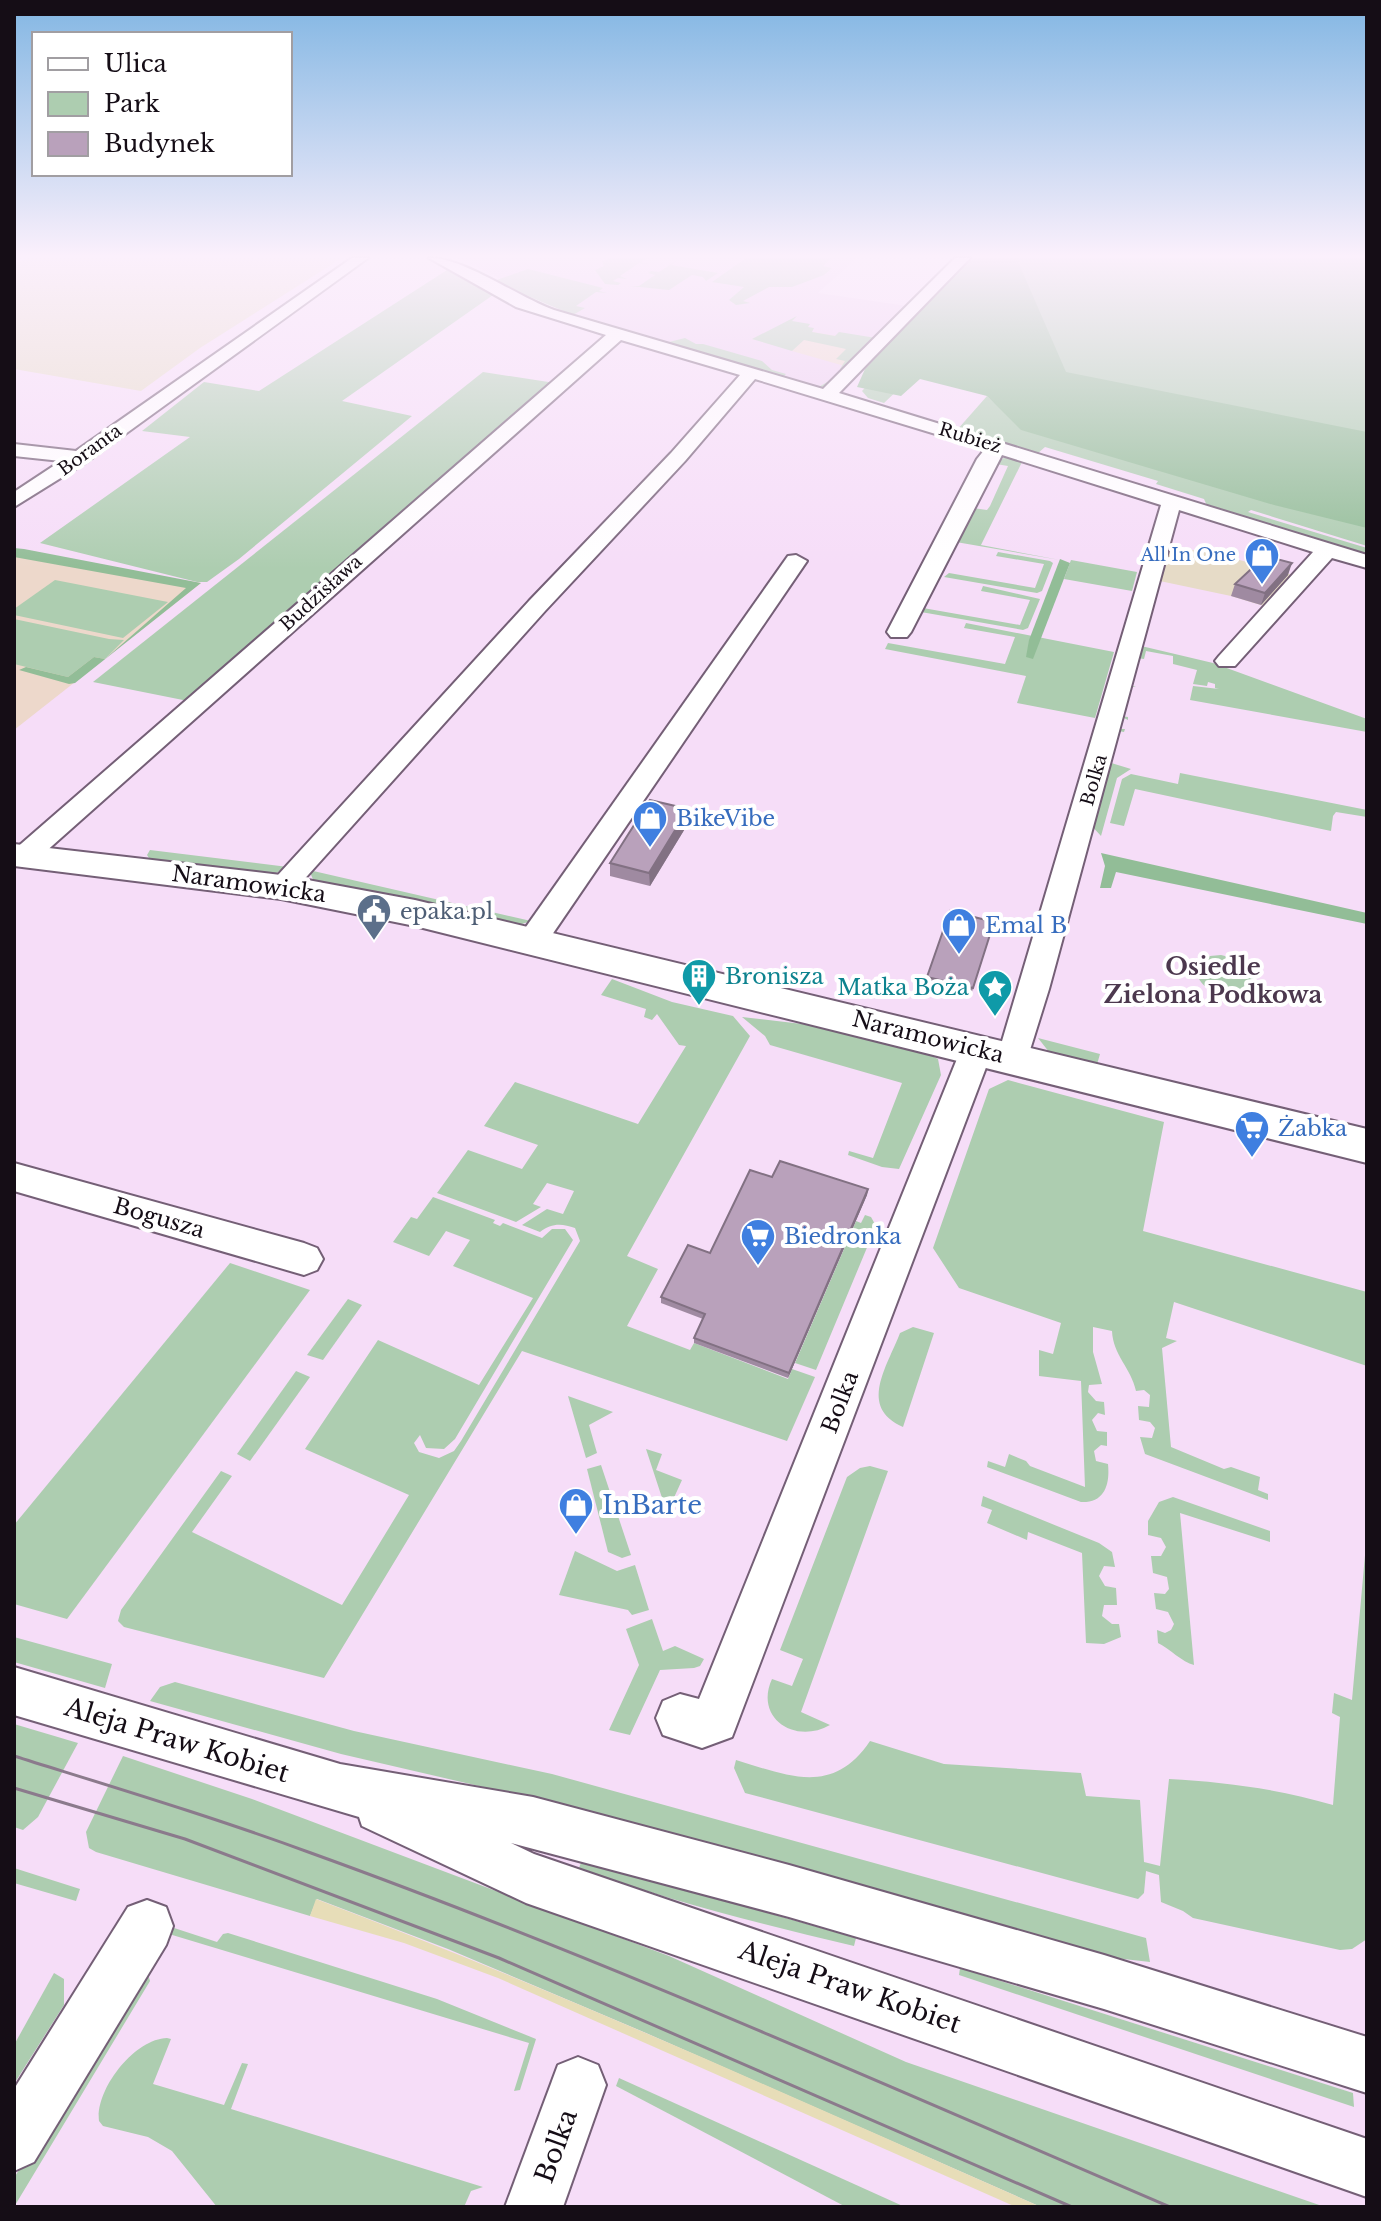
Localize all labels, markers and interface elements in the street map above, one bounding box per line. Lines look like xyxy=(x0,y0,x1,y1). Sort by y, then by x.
legend xyxy=(32,32,292,176)
text: Ulica xyxy=(104,49,168,78)
text: Park xyxy=(104,89,160,118)
text: Budynek xyxy=(104,129,215,158)
street label: Rubież xyxy=(936,418,1004,458)
street label: Boranta xyxy=(54,420,126,480)
shop icon: All In One xyxy=(1243,536,1281,586)
place label: All In One xyxy=(1139,544,1236,566)
street label: Budzisława xyxy=(275,550,367,636)
street label: Bolka xyxy=(1076,752,1112,808)
shop icon: BikeVibe xyxy=(631,799,669,849)
place label: BikeVibe xyxy=(676,805,775,832)
street label: Naramowicka xyxy=(170,860,329,908)
public building icon: epaka.pl xyxy=(355,892,393,942)
place label: epaka.pl xyxy=(400,898,493,925)
shop icon: Emal B xyxy=(940,906,978,956)
place label: Emal B xyxy=(985,912,1067,939)
district label: Osiedle Zielona Podkowa xyxy=(1104,952,1322,1009)
building icon: Bronisza xyxy=(680,957,718,1007)
place label: Bronisza xyxy=(725,963,824,990)
place icon: Matka Boża xyxy=(976,968,1014,1018)
place label: Matka Boża xyxy=(837,974,970,1001)
street label: Naramowicka xyxy=(849,1005,1007,1069)
supermarket icon: Żabka xyxy=(1233,1109,1271,1159)
place label: Żabka xyxy=(1278,1114,1348,1142)
street label: Bogusza xyxy=(110,1192,208,1244)
supermarket icon: Biedronka xyxy=(739,1217,777,1267)
place label: Biedronka xyxy=(784,1223,902,1250)
street label: Bolka xyxy=(816,1366,864,1437)
shop icon: InBarte xyxy=(557,1486,595,1536)
place label: InBarte xyxy=(602,1489,702,1521)
street label: Aleja Praw Kobiet xyxy=(60,1690,293,1789)
street label: Aleja Praw Kobiet xyxy=(734,1934,966,2040)
street label: Bolka xyxy=(528,2104,584,2187)

